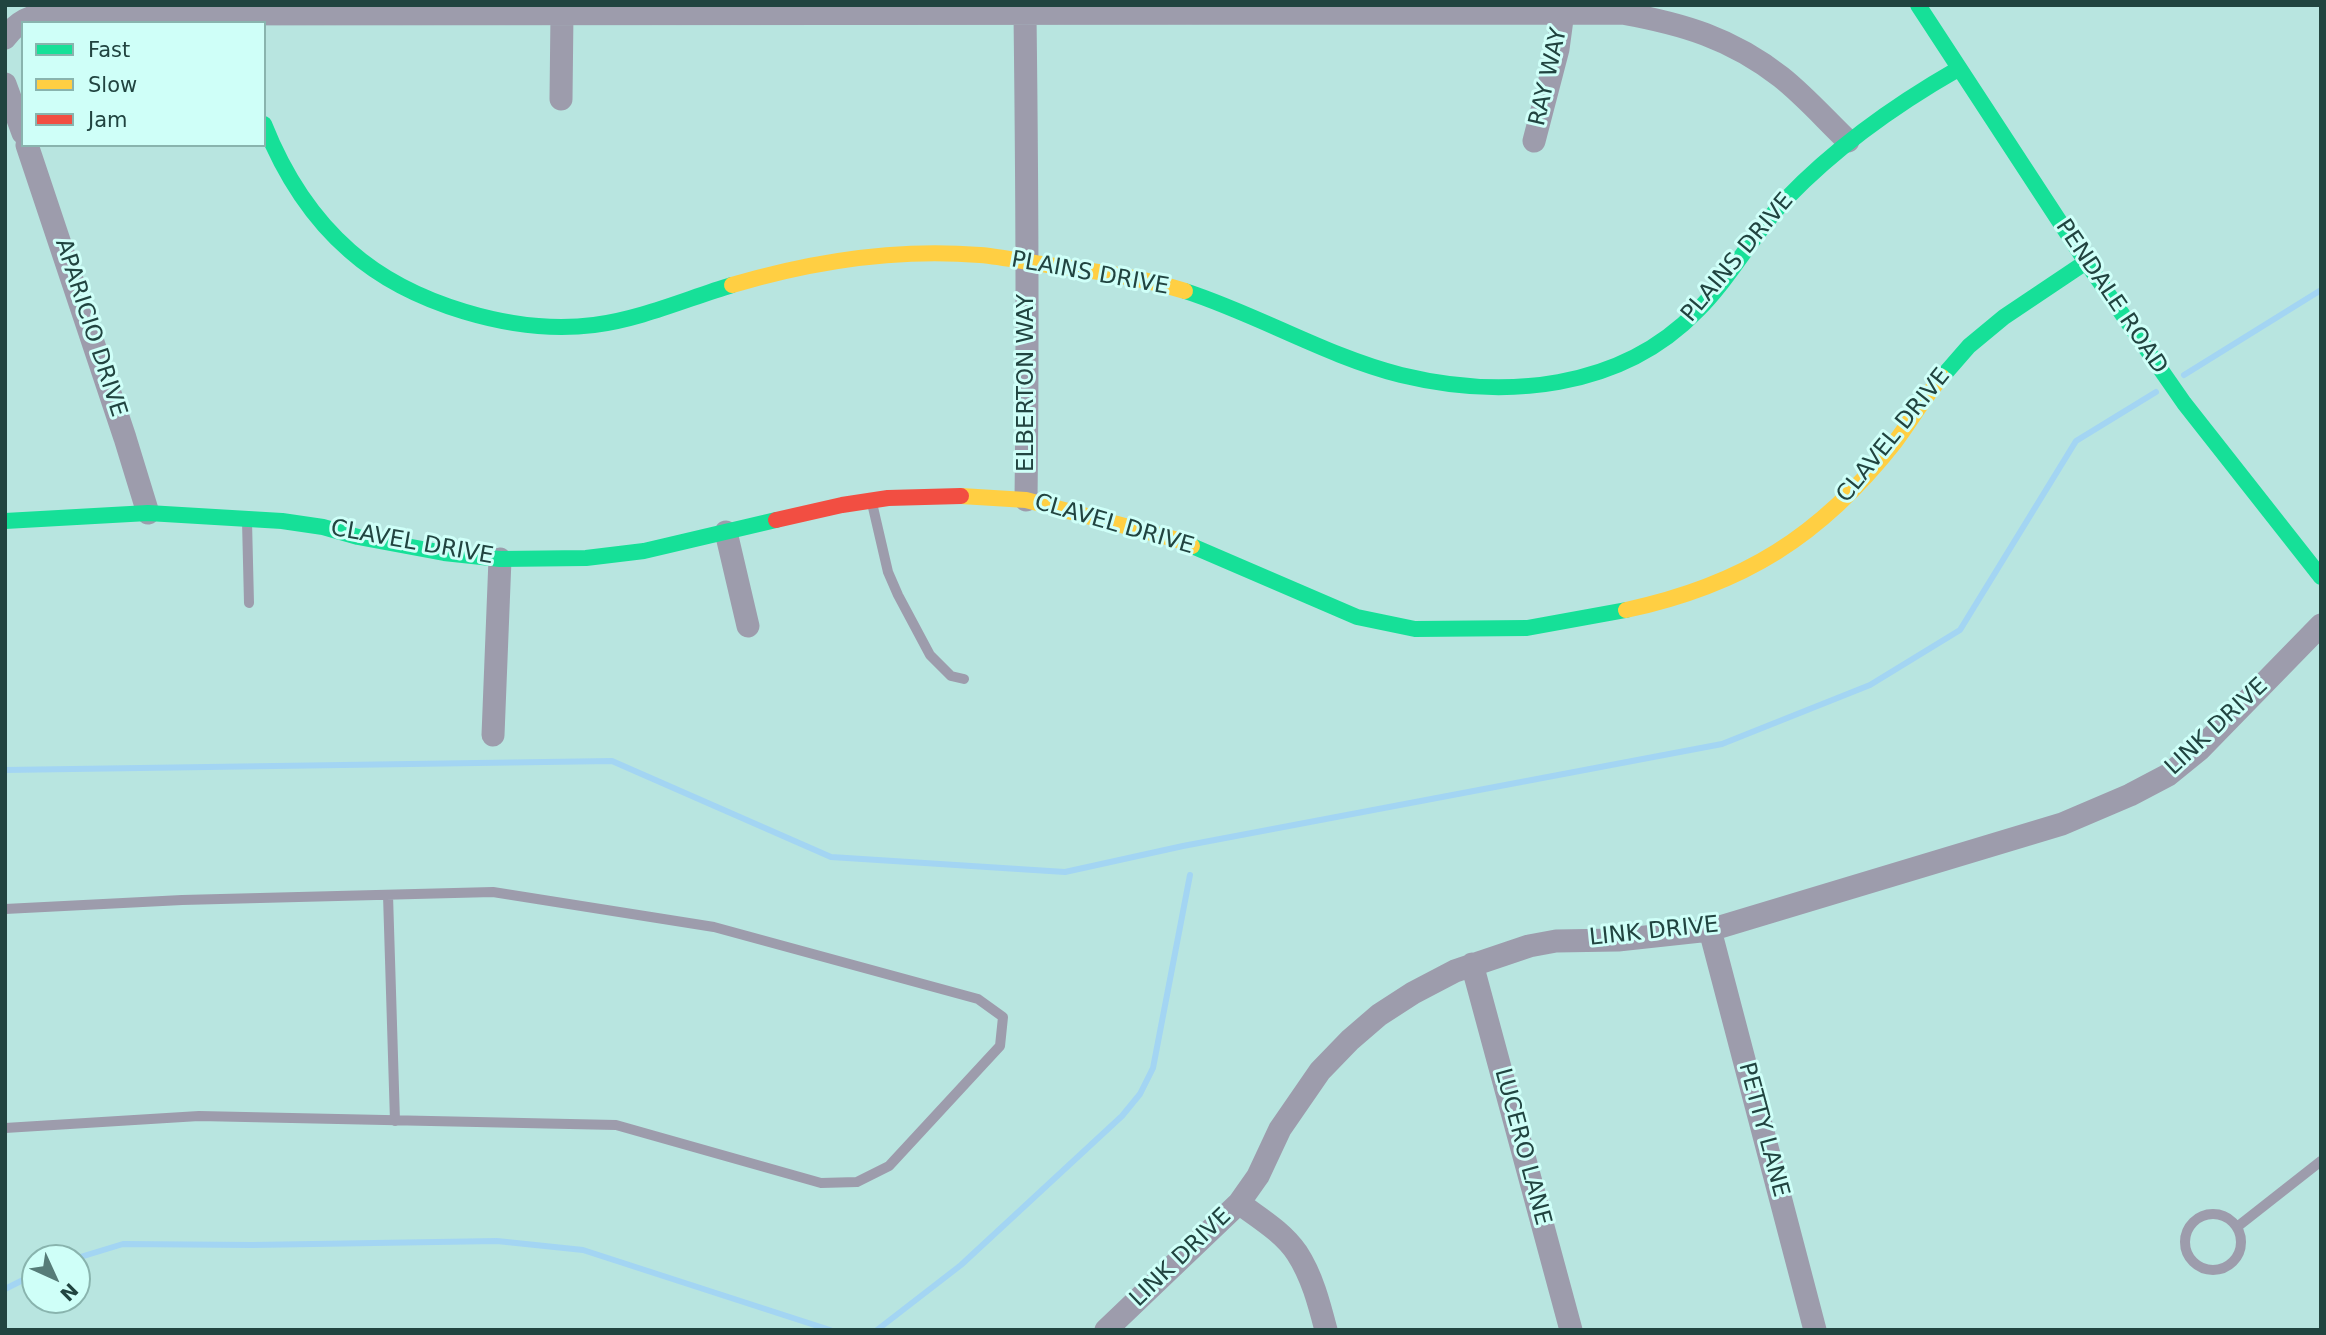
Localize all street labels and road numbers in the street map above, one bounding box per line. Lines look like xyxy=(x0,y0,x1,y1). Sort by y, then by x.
street label: RAY WAY xyxy=(1524,25,1574,129)
street label: PLAINS DRIVE xyxy=(1676,188,1800,328)
street label: PENDALE ROAD xyxy=(2049,214,2173,380)
street label: APARICIO DRIVE xyxy=(48,235,132,421)
street label: PLAINS DRIVE xyxy=(1009,247,1171,301)
street label: ELBERTON WAY xyxy=(1013,294,1041,472)
street label: CLAVEL DRIVE xyxy=(1831,363,1957,509)
street label: CLAVEL DRIVE xyxy=(1031,489,1197,561)
street label: CLAVEL DRIVE xyxy=(328,515,496,571)
street label: LINK DRIVE xyxy=(2160,673,2274,781)
street label: LINK DRIVE xyxy=(1588,911,1720,953)
street label: PETTY LANE xyxy=(1732,1060,1794,1200)
street label: LUCERO LANE xyxy=(1488,1066,1556,1228)
street label: LINK DRIVE xyxy=(1125,1203,1237,1313)

